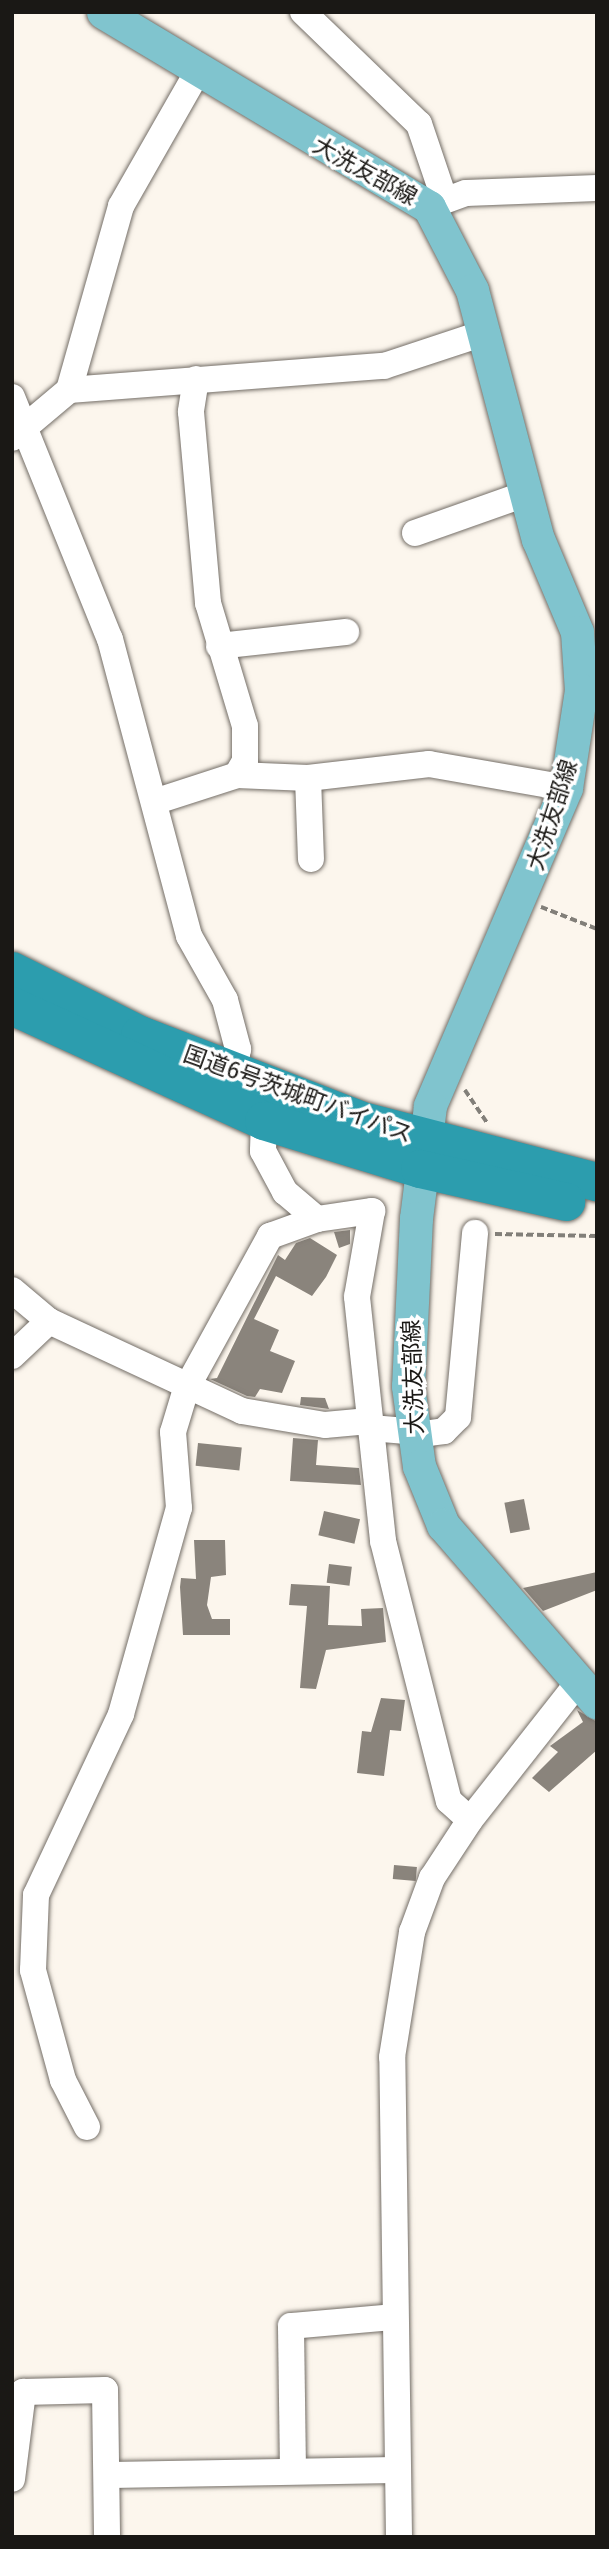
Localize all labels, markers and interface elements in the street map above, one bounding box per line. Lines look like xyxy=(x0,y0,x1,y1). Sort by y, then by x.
street label: 大洗友部線 xyxy=(308,131,422,211)
street label: 大洗友部線 xyxy=(521,756,583,874)
street label: 国道6号茨城町バイパス xyxy=(179,1040,417,1148)
street label: 大洗友部線 xyxy=(397,1319,429,1435)

